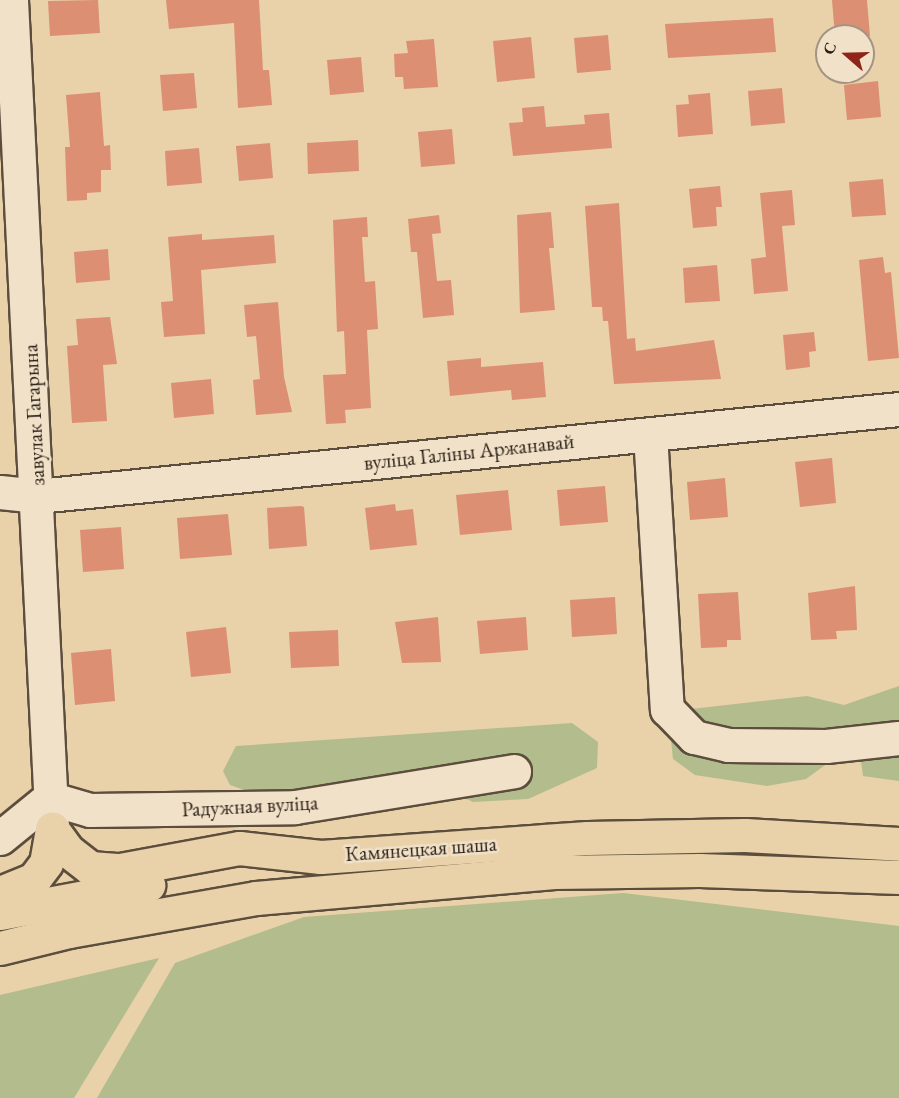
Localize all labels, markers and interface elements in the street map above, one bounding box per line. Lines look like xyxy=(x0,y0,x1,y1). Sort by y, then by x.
north arrow xyxy=(815,24,875,84)
text: С xyxy=(818,39,841,57)
street label: завулак Гагарына xyxy=(18,343,50,487)
street label: вуліца Галіны Аржанавай xyxy=(363,428,575,476)
street label: Радужная вуліца xyxy=(181,790,319,822)
street label: Камянецкая шаша xyxy=(344,831,498,867)

